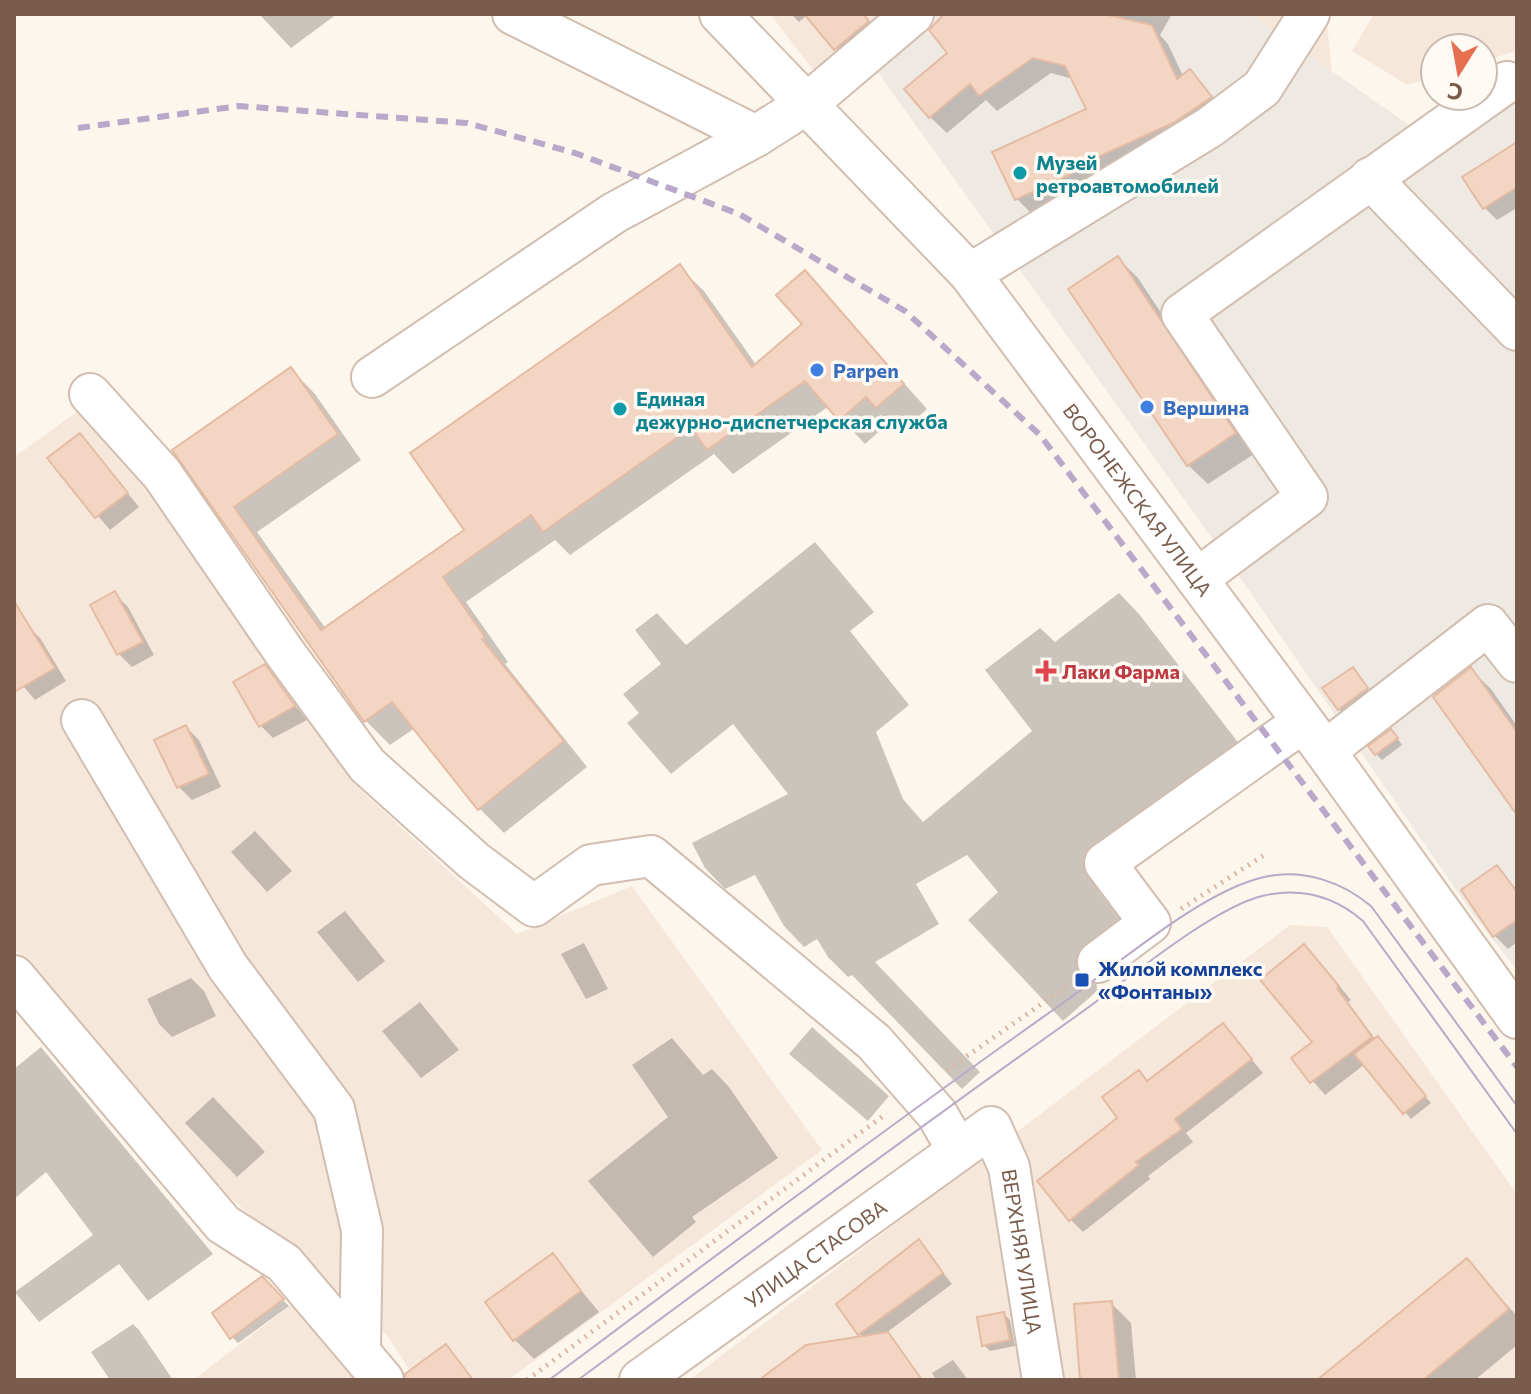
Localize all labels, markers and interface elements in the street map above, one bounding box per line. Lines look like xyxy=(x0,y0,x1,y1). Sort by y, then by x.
north arrow xyxy=(1419,32,1499,112)
text: С xyxy=(1445,77,1465,107)
place label: Музей ретроавтомобилей xyxy=(1036,150,1219,197)
marker: Музей ретроавтомобилей xyxy=(1011,164,1029,182)
place label: Parpen xyxy=(833,358,899,382)
marker: Parpen xyxy=(808,361,826,379)
place label: Единая дежурно-диспетчерская служба xyxy=(636,386,948,433)
place label: Вершина xyxy=(1163,395,1249,419)
marker: Вершина xyxy=(1138,398,1156,416)
street label: ВОРОНЕЖСКАЯ УЛИЦА xyxy=(1058,399,1218,601)
marker: Единая дежурно-диспетчерская служба xyxy=(611,400,629,418)
place label: Лаки Фарма xyxy=(1062,659,1180,683)
marker: Лаки Фарма xyxy=(1037,662,1055,680)
place label: Жилой комплекс «Фонтаны» xyxy=(1098,956,1263,1003)
marker: Жилой комплекс «Фонтаны» xyxy=(1073,971,1091,989)
street label: ВЕРХНЯЯ УЛИЦА xyxy=(997,1167,1048,1336)
street label: УЛИЦА СТАСОВА xyxy=(739,1194,891,1313)

